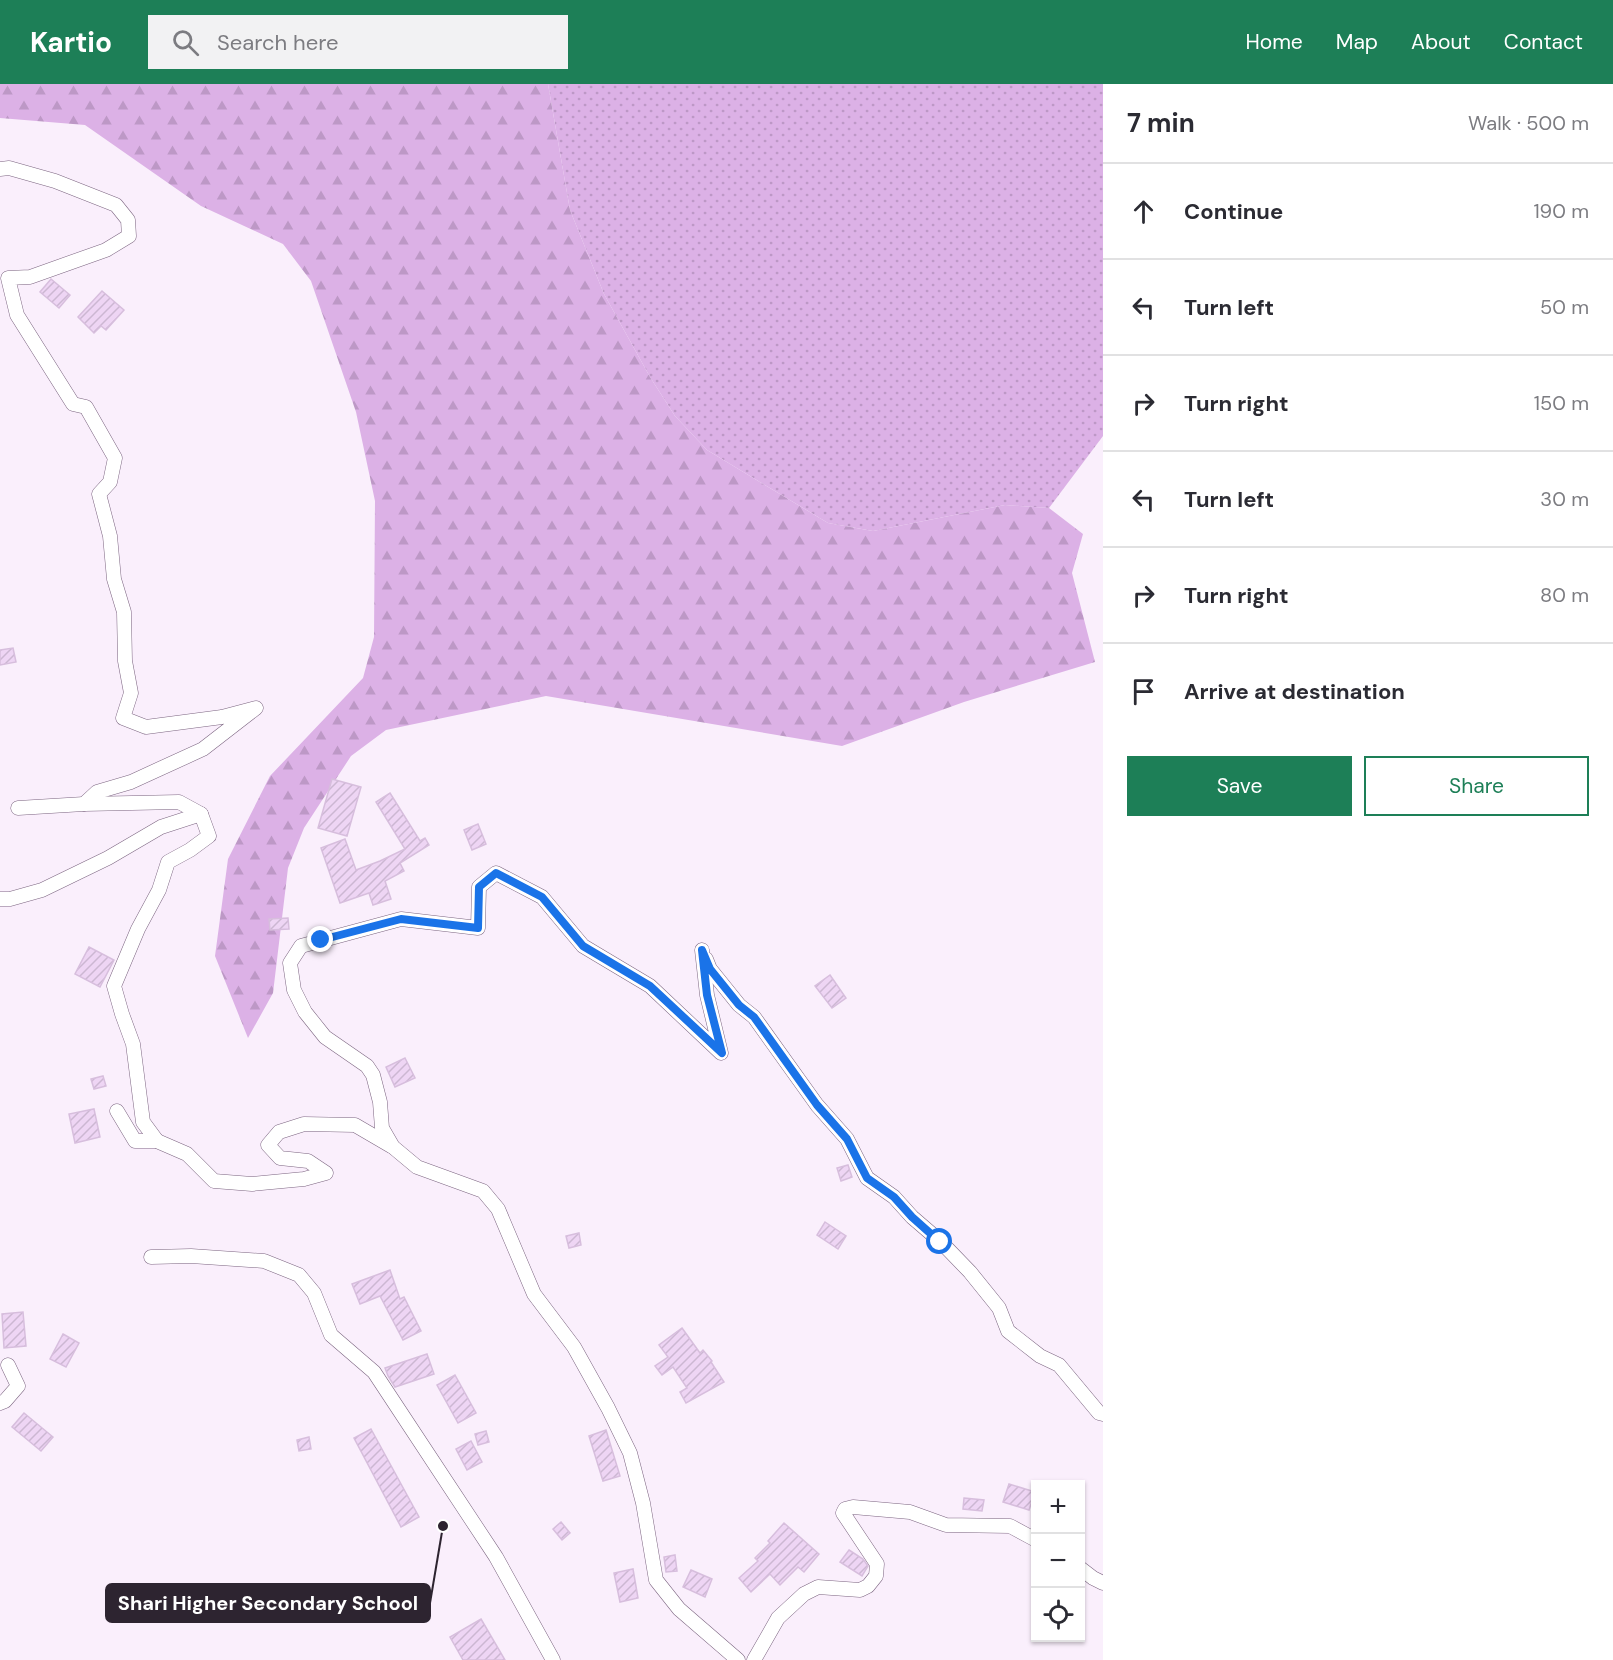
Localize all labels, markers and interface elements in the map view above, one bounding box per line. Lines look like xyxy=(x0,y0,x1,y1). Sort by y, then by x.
search box xyxy=(148,15,568,69)
text: Kartio xyxy=(30,24,112,61)
icon: search xyxy=(169,26,202,59)
text: Search here xyxy=(217,28,338,57)
text: Home xyxy=(1245,28,1303,56)
text: Map xyxy=(1336,28,1378,56)
text: About xyxy=(1411,28,1471,56)
text: Contact xyxy=(1504,28,1583,56)
text: 7 min xyxy=(1127,106,1195,140)
text: Walk · 500 m xyxy=(1468,110,1589,136)
icon: ahead xyxy=(1127,195,1160,228)
text: Continue xyxy=(1184,197,1283,226)
text: 190 m xyxy=(1533,198,1589,224)
icon: left xyxy=(1127,291,1160,324)
text: Turn left xyxy=(1184,293,1274,322)
text: 50 m xyxy=(1540,294,1589,320)
icon: right xyxy=(1127,387,1160,420)
text: Turn right xyxy=(1184,389,1289,418)
text: 150 m xyxy=(1534,390,1589,416)
icon: left xyxy=(1127,483,1160,516)
text: Turn left xyxy=(1184,485,1274,514)
text: 30 m xyxy=(1540,486,1589,512)
icon: right xyxy=(1127,579,1160,612)
text: Turn right xyxy=(1184,581,1289,610)
text: 80 m xyxy=(1540,582,1589,608)
icon: arrive xyxy=(1127,675,1160,708)
text: Arrive at destination xyxy=(1184,677,1405,706)
button: Save xyxy=(1127,756,1352,816)
button: Share xyxy=(1364,756,1589,816)
route end xyxy=(307,926,333,952)
route start xyxy=(926,1228,952,1254)
map controls xyxy=(1031,1480,1085,1642)
button: + xyxy=(1031,1480,1085,1534)
button: − xyxy=(1031,1534,1085,1588)
callout: Shari Higher Secondary School xyxy=(106,1584,430,1622)
button: locate xyxy=(1031,1588,1085,1642)
text: Shari Higher Secondary School xyxy=(118,1590,418,1616)

